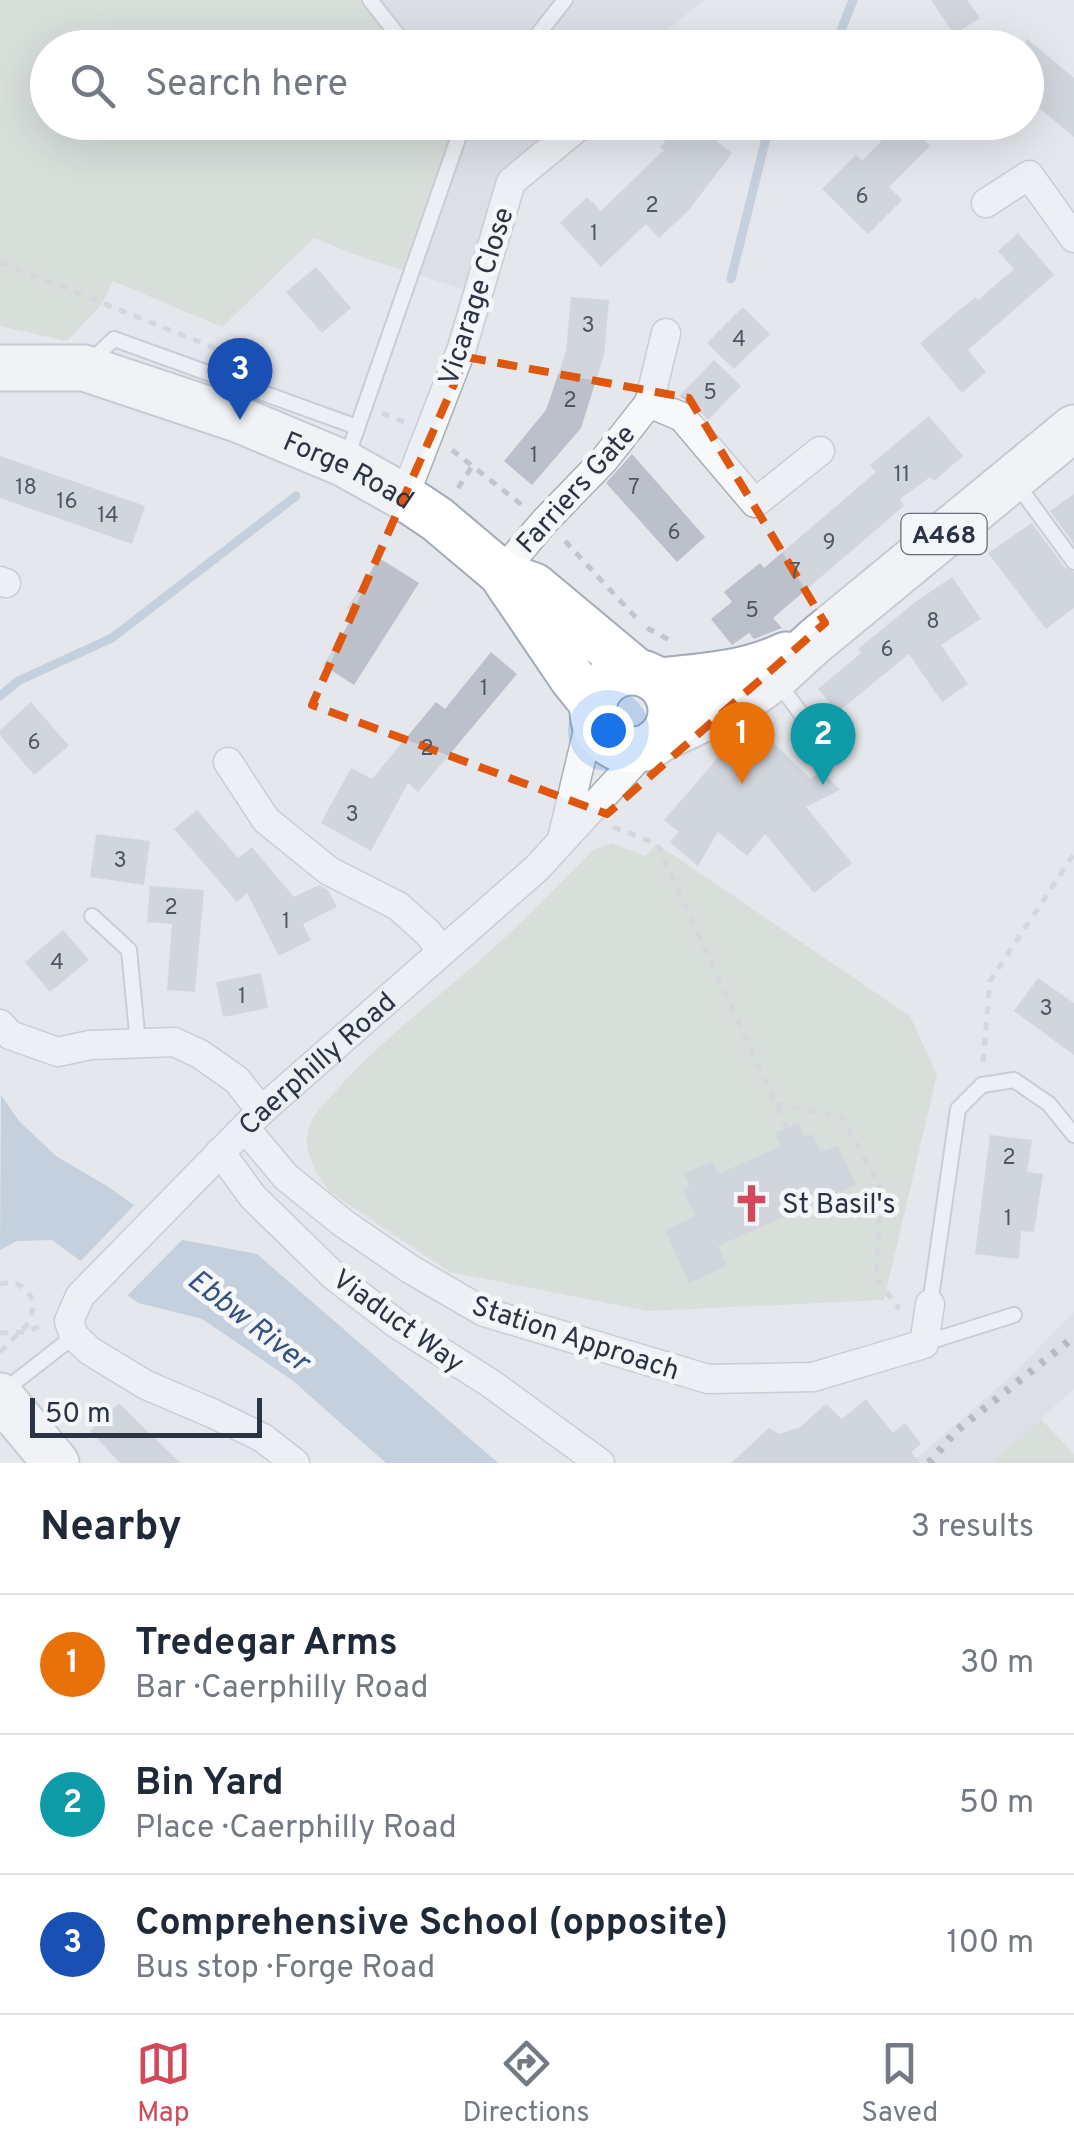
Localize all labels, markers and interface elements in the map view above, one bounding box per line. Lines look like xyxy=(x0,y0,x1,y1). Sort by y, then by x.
search box xyxy=(30,30,1044,140)
icon: search xyxy=(65,58,120,113)
text: Search here xyxy=(145,61,348,110)
house number: 6 xyxy=(855,184,869,211)
house number: 2 xyxy=(645,193,659,220)
street label: Vicarage Close xyxy=(432,203,524,391)
house number: 1 xyxy=(590,221,598,248)
house number: 3 xyxy=(581,313,595,340)
house number: 4 xyxy=(732,327,746,354)
pin: 3 xyxy=(208,338,272,420)
house number: 5 xyxy=(703,380,717,407)
house number: 2 xyxy=(563,388,577,415)
street label: Farriers Gate xyxy=(510,418,645,562)
street label: Forge Road xyxy=(277,425,420,519)
house number: 1 xyxy=(530,443,538,470)
house number: 11 xyxy=(894,462,910,489)
house number: 18 xyxy=(15,475,37,502)
house number: 7 xyxy=(628,475,640,502)
house number: 16 xyxy=(56,489,78,516)
house number: 14 xyxy=(97,503,119,530)
road number: A468 xyxy=(902,514,986,554)
house number: 6 xyxy=(667,520,681,547)
house number: 9 xyxy=(822,530,836,557)
house number: 7 xyxy=(789,559,801,586)
house number: 5 xyxy=(745,598,759,625)
house number: 8 xyxy=(926,609,940,636)
house number: 6 xyxy=(880,637,894,664)
house number: 1 xyxy=(480,676,488,703)
pin: 1 xyxy=(710,702,774,784)
pin: 2 xyxy=(790,702,856,785)
your location xyxy=(583,705,634,756)
house number: 6 xyxy=(27,730,41,757)
house number: 2 xyxy=(420,736,434,763)
house number: 3 xyxy=(345,802,359,829)
house number: 3 xyxy=(113,848,127,875)
house number: 2 xyxy=(164,895,178,922)
house number: 1 xyxy=(282,909,290,936)
house number: 4 xyxy=(50,950,64,977)
house number: 1 xyxy=(238,984,246,1011)
street label: Caerphilly Road xyxy=(232,985,405,1144)
house number: 3 xyxy=(1039,996,1053,1023)
house number: 2 xyxy=(1002,1145,1016,1172)
church icon: St Basil's xyxy=(731,1182,773,1224)
place label: St Basil's xyxy=(782,1188,896,1224)
house number: 1 xyxy=(1004,1206,1012,1233)
street label: Viaduct Way xyxy=(324,1262,470,1382)
water label: Ebbw River xyxy=(179,1263,318,1383)
street label: Station Approach xyxy=(467,1289,684,1390)
scale bar xyxy=(30,1393,262,1438)
text: 50 m xyxy=(45,1397,111,1433)
text: Nearby xyxy=(40,1502,182,1555)
text: 3 results xyxy=(911,1508,1034,1548)
text: Tredegar Arms xyxy=(135,1620,398,1669)
text: 1 xyxy=(66,1644,79,1684)
text: 30 m xyxy=(960,1644,1034,1684)
text: Bar · Caerphilly Road xyxy=(135,1669,428,1709)
text: Bin Yard xyxy=(135,1760,284,1809)
text: 2 xyxy=(63,1784,82,1824)
text: 50 m xyxy=(959,1784,1034,1824)
text: Place · Caerphilly Road xyxy=(135,1809,457,1849)
text: Comprehensive School (opposite) xyxy=(135,1900,728,1949)
text: 3 xyxy=(63,1924,82,1964)
text: 100 m xyxy=(947,1924,1034,1964)
text: Bus stop · Forge Road xyxy=(135,1949,435,1989)
tab: Map xyxy=(136,2036,191,2132)
tab: Directions xyxy=(462,2036,590,2132)
tab: Saved xyxy=(861,2036,938,2132)

